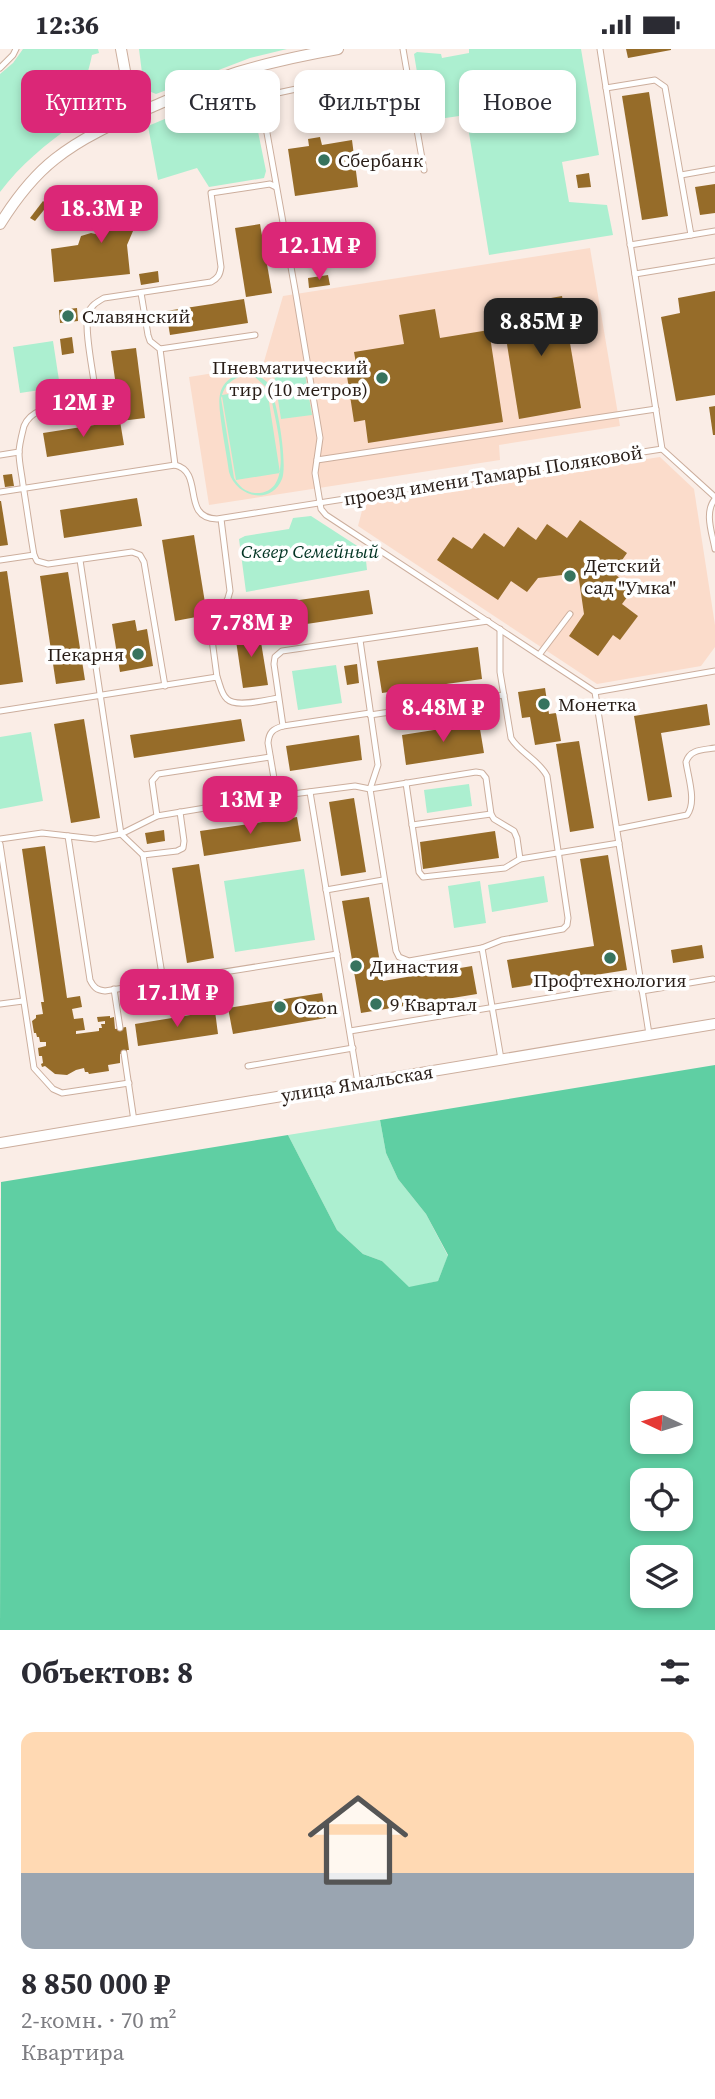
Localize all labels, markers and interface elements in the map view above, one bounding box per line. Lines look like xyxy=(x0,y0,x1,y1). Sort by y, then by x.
text: 12:36 xyxy=(35,7,99,43)
chip: Купить xyxy=(21,70,151,133)
chip: Снять xyxy=(165,70,280,133)
chip: Фильтры xyxy=(294,70,445,133)
chip: Новое xyxy=(459,70,576,133)
place label: Сбербанк xyxy=(338,147,424,173)
marker: Сбербанк xyxy=(316,152,332,168)
pin: 18.3M ₽ xyxy=(36,185,166,245)
text: 18.3M ₽ xyxy=(60,192,142,224)
pin: 12.1M ₽ xyxy=(254,223,384,282)
text: 12.1M ₽ xyxy=(278,229,360,261)
pin: 8.85M ₽ xyxy=(476,299,606,358)
place label: Славянский xyxy=(82,303,191,329)
text: 8.85M ₽ xyxy=(500,305,582,337)
marker: Славянский xyxy=(60,308,76,324)
place label: Пневматический тир (10 метров) xyxy=(212,354,368,402)
marker: Пневматический тир (10 метров) xyxy=(374,370,390,386)
pin: 12M ₽ xyxy=(34,379,132,439)
text: 12M ₽ xyxy=(52,386,114,418)
street label: проезд имени Тамары Поляковой xyxy=(342,439,644,511)
park label: Сквер Семейный xyxy=(241,538,379,564)
place label: Детский сад "Умка" xyxy=(584,552,676,600)
marker: Детский сад "Умка" xyxy=(562,568,578,584)
pin: 7.78M ₽ xyxy=(186,599,316,659)
text: 7.78M ₽ xyxy=(210,606,292,638)
place label: Пекарня xyxy=(47,641,124,667)
marker: Пекарня xyxy=(130,646,146,662)
pin: 8.48M ₽ xyxy=(378,685,508,744)
text: 8.48M ₽ xyxy=(402,691,484,723)
place label: Монетка xyxy=(558,691,637,717)
marker: Монетка xyxy=(536,696,552,712)
pin: 13M ₽ xyxy=(201,777,299,836)
text: 13M ₽ xyxy=(219,783,281,815)
marker: Профтехнология xyxy=(602,950,618,966)
place label: Династия xyxy=(370,953,459,979)
marker: Династия xyxy=(348,958,364,974)
place label: Профтехнология xyxy=(533,967,687,993)
pin: 17.1M ₽ xyxy=(112,969,242,1029)
text: 17.1M ₽ xyxy=(136,976,218,1008)
place label: 9 Квартал xyxy=(390,991,477,1017)
place label: Ozon xyxy=(294,994,338,1020)
marker: 9 Квартал xyxy=(368,996,384,1012)
marker: Ozon xyxy=(272,999,288,1015)
street label: улица Ямальская xyxy=(279,1058,435,1108)
north arrow xyxy=(630,1391,693,1454)
map controls xyxy=(630,1391,693,1608)
button: locate xyxy=(630,1468,693,1531)
button: layers xyxy=(630,1545,693,1608)
text: Объектов: 8 xyxy=(21,1652,193,1693)
icon: filters xyxy=(656,1653,694,1691)
icon: home xyxy=(295,1777,421,1903)
text: 8 850 000 ₽ xyxy=(21,1963,170,2004)
text: 2-комн. · 70 m² xyxy=(21,2004,177,2036)
text: Квартира xyxy=(21,2036,124,2068)

